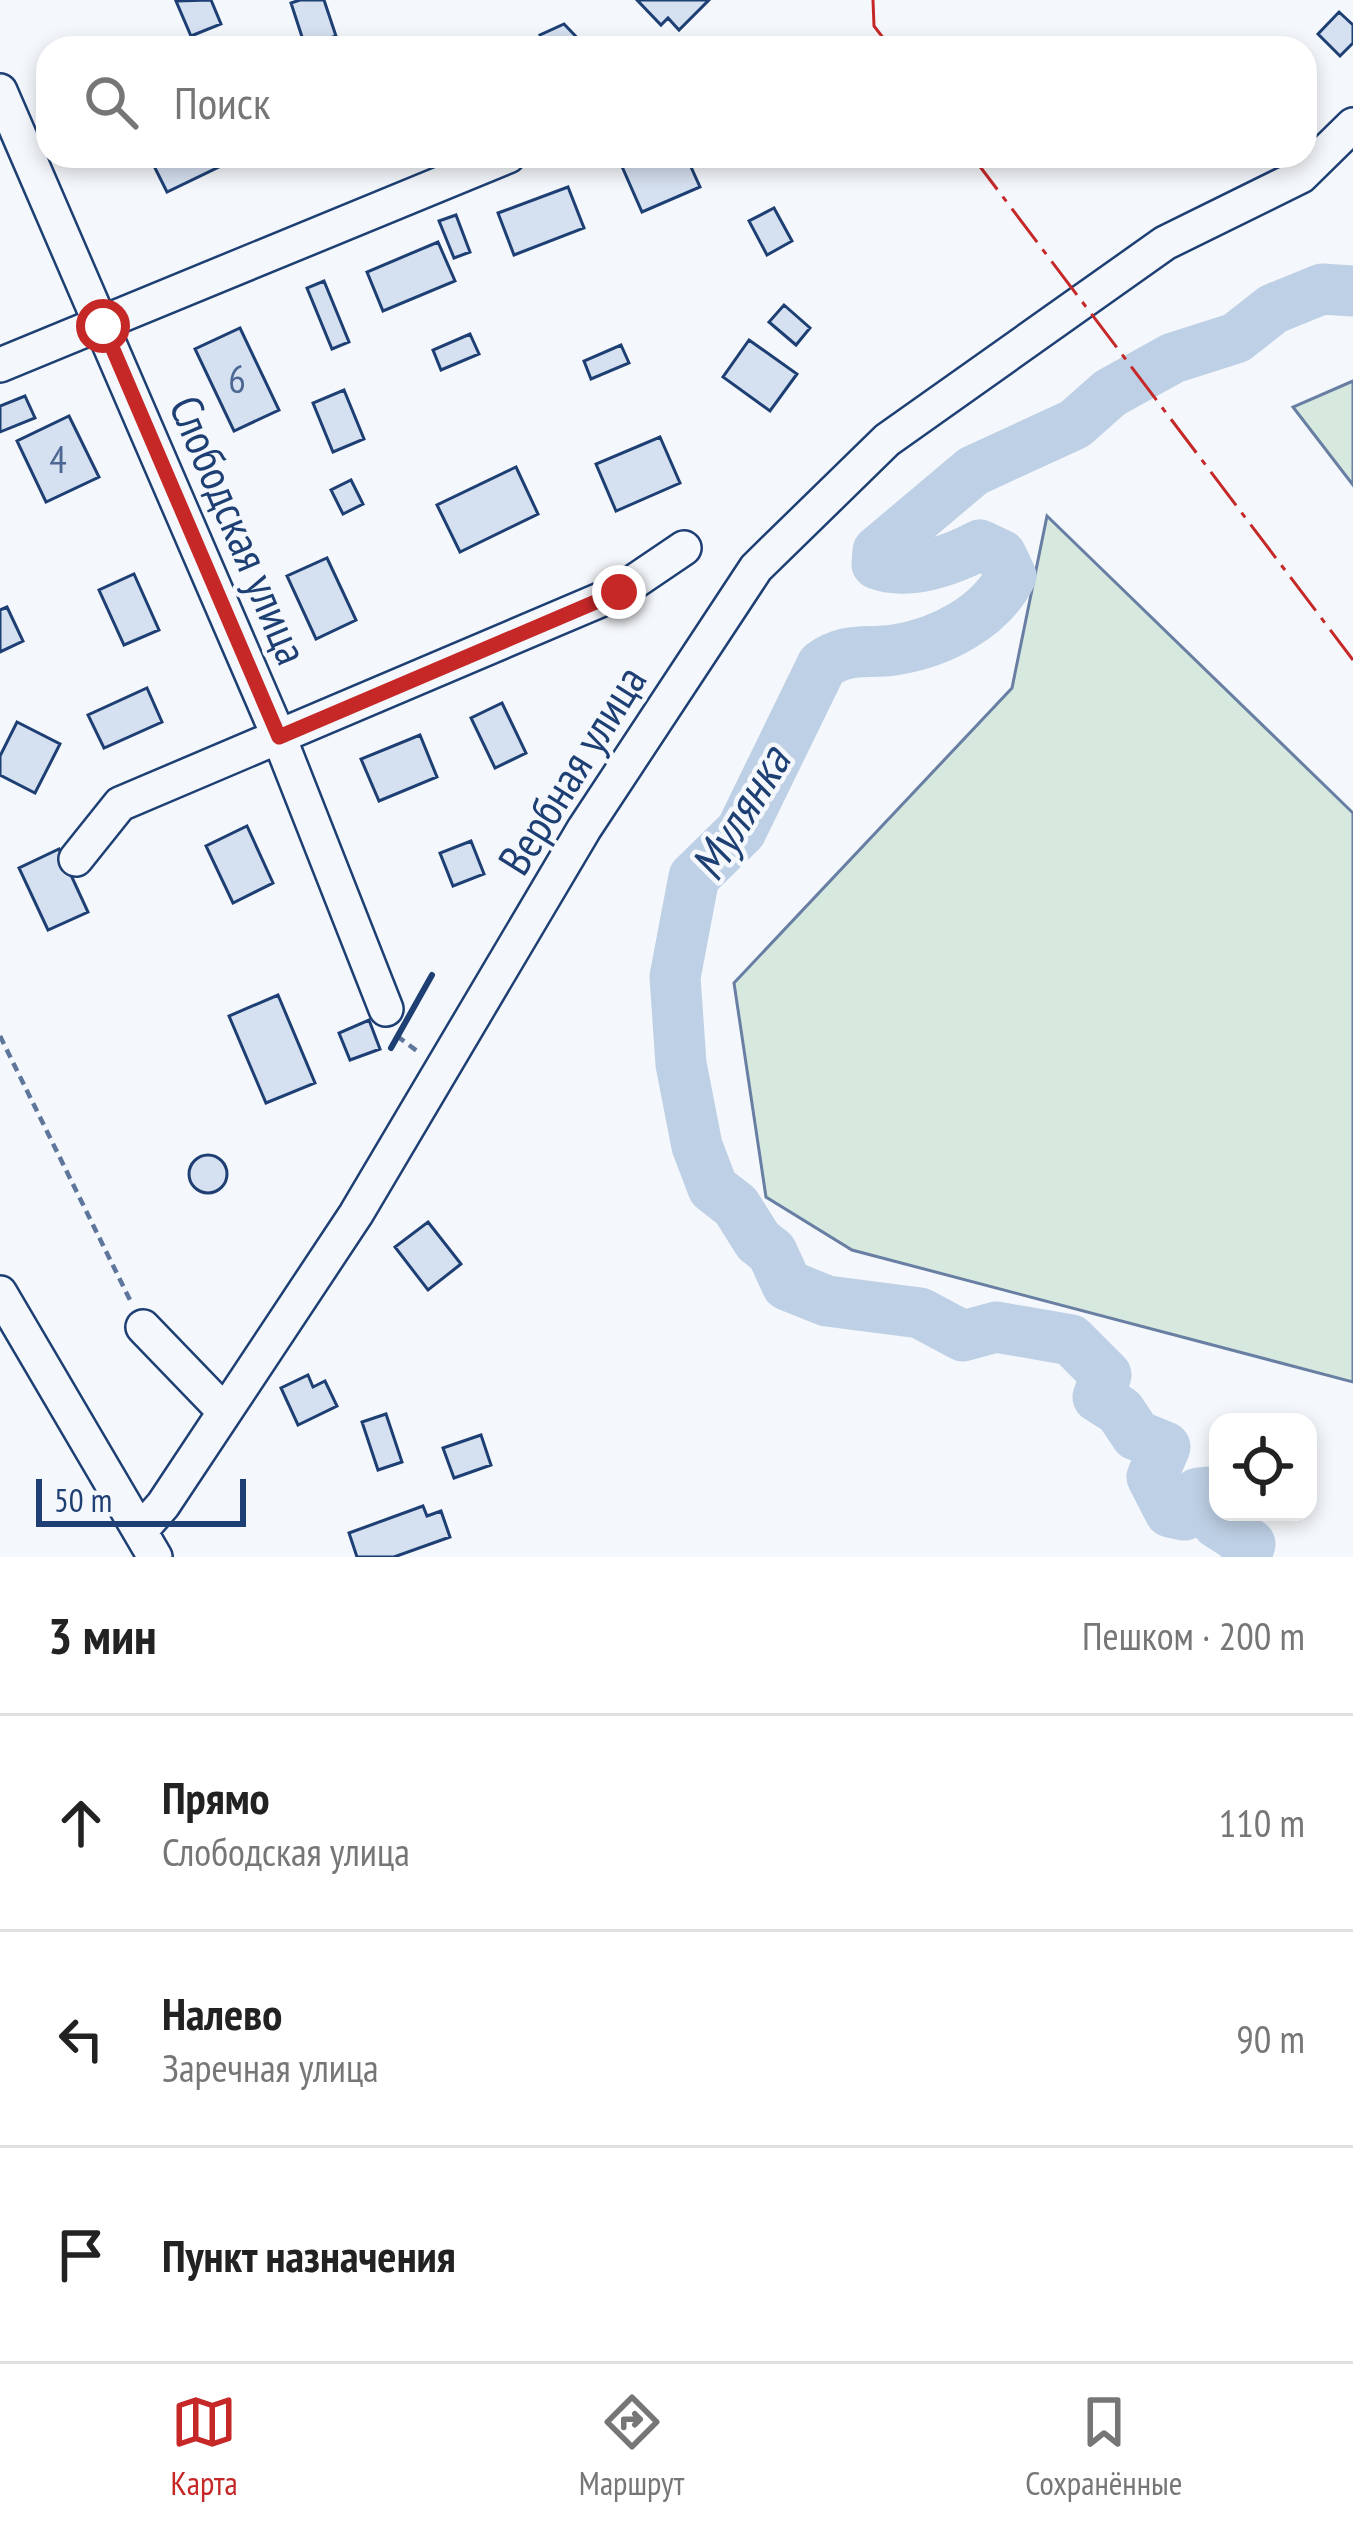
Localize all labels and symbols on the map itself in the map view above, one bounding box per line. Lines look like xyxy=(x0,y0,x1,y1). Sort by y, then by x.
route start xyxy=(76,299,130,353)
house number: 6 xyxy=(228,353,246,404)
street label: Слободская улица xyxy=(157,387,322,673)
house number: 4 xyxy=(49,433,67,484)
route end xyxy=(592,565,646,619)
street label: Вербная улица xyxy=(484,654,658,885)
water label: Мулянка xyxy=(675,732,804,890)
scale bar xyxy=(36,1473,246,1526)

